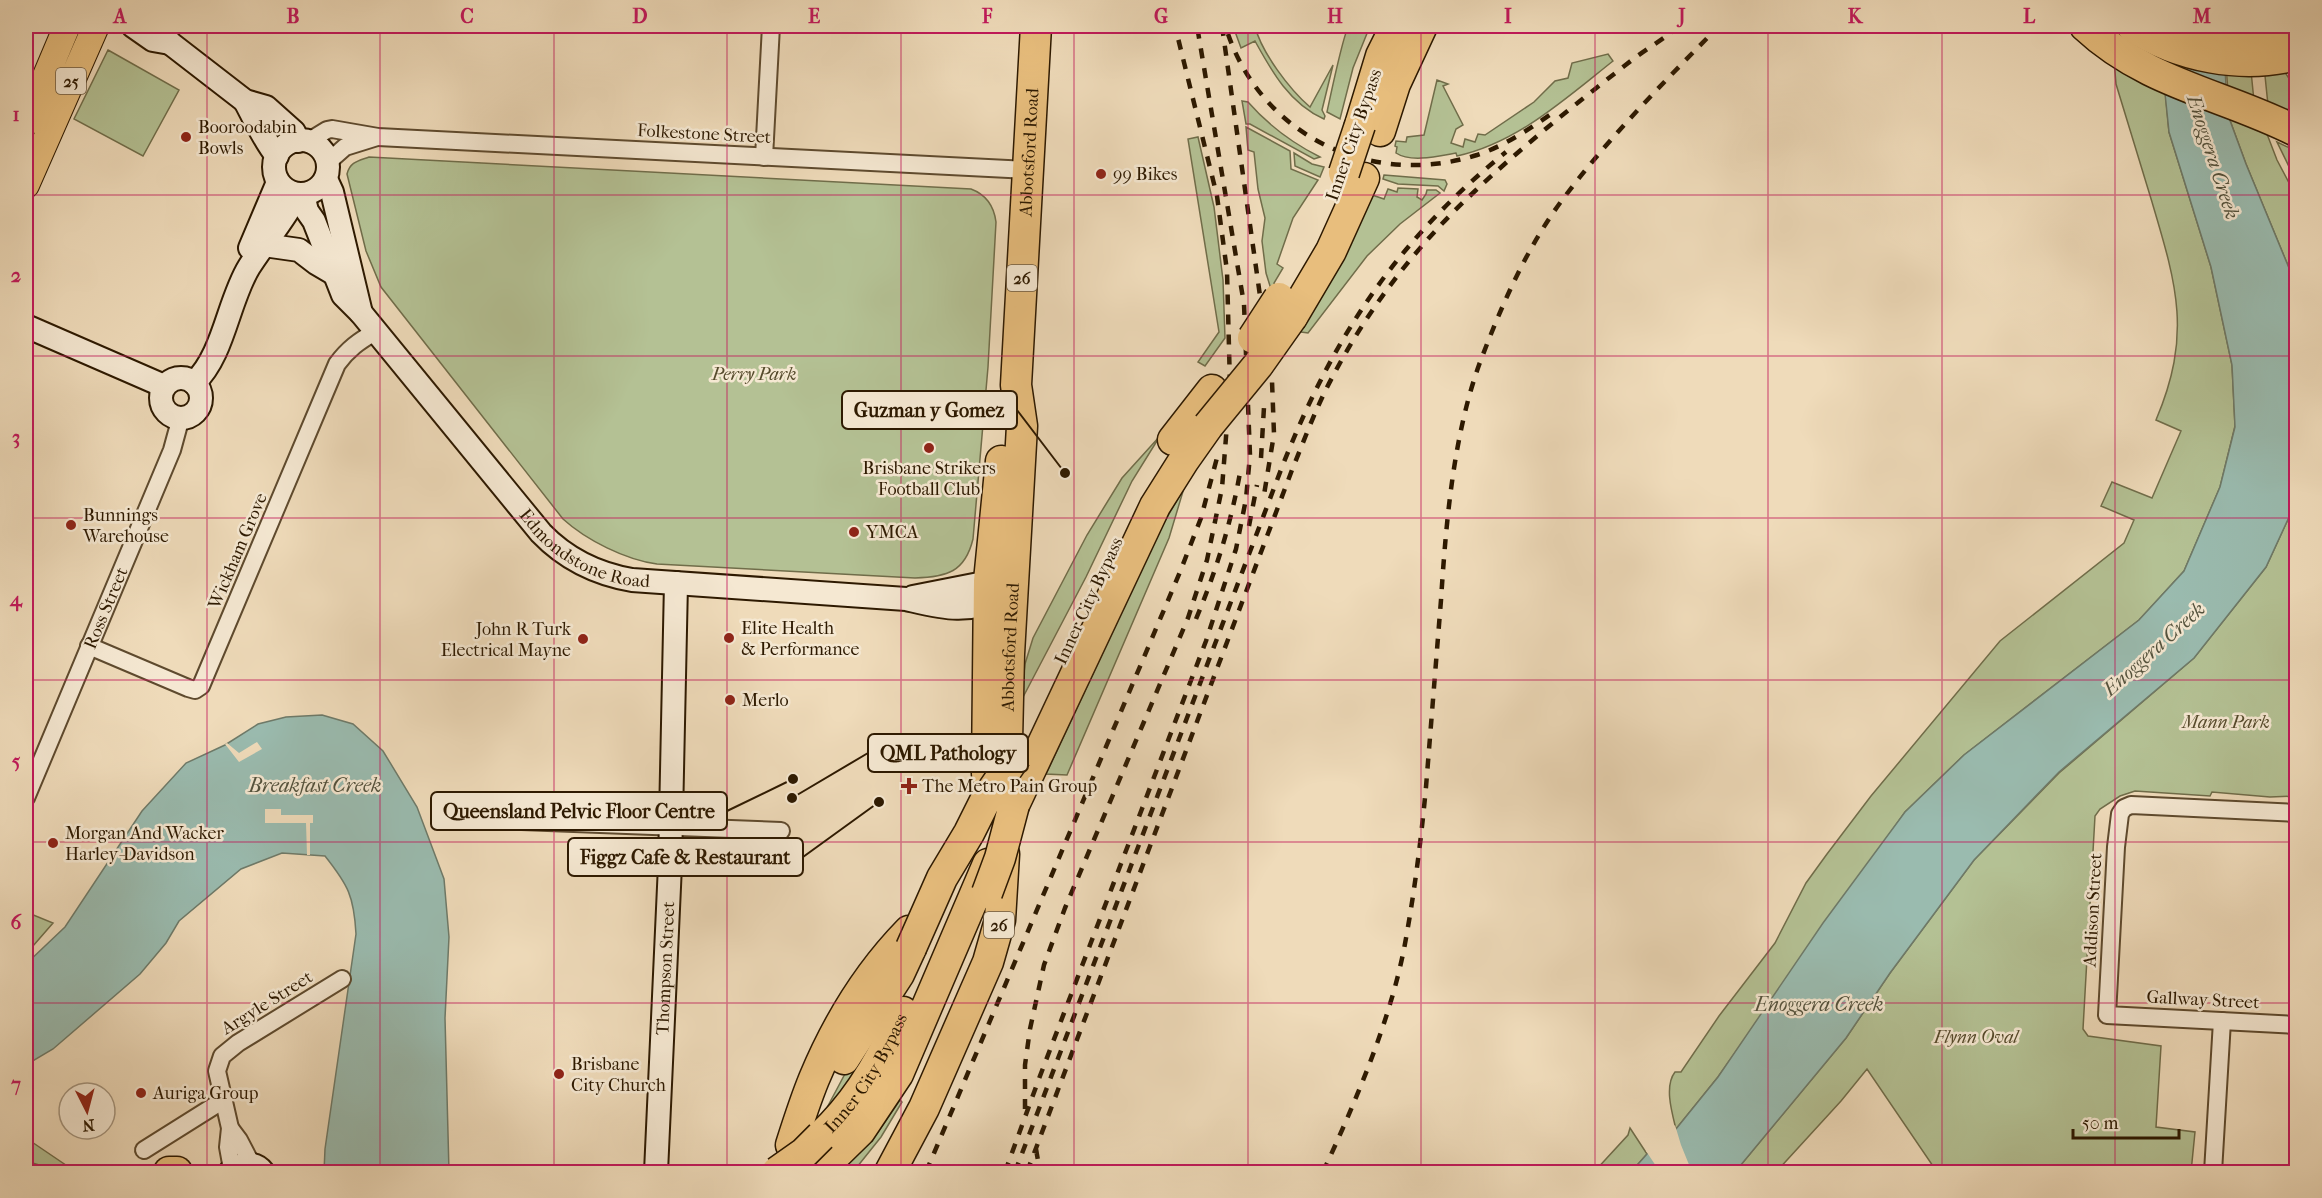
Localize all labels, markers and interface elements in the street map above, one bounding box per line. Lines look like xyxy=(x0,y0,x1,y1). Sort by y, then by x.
text: A xyxy=(112,5,128,28)
text: B xyxy=(286,5,300,28)
text: C xyxy=(460,5,474,28)
text: D xyxy=(632,5,648,28)
text: E xyxy=(808,5,820,28)
text: F xyxy=(981,5,993,28)
text: G xyxy=(1154,5,1168,28)
text: H xyxy=(1327,5,1343,28)
text: I xyxy=(1504,5,1512,28)
text: J xyxy=(1676,5,1686,28)
text: K xyxy=(1848,5,1864,28)
text: L xyxy=(2023,5,2036,28)
text: M xyxy=(2192,5,2212,28)
street label: Inner City Bypass xyxy=(1322,66,1387,204)
road number: 25 xyxy=(56,68,86,94)
street label: Abbotsford Road xyxy=(1015,87,1043,218)
water label: Enoggera Creek xyxy=(2182,91,2244,222)
text: 1 xyxy=(12,103,20,126)
place label: Booroodabin Bowls xyxy=(198,117,297,159)
street label: Folkestone Street xyxy=(636,120,772,148)
marker: Booroodabin Bowls xyxy=(179,130,193,144)
place label: 99 Bikes xyxy=(1113,164,1178,185)
marker: 99 Bikes xyxy=(1094,167,1108,181)
text: 2 xyxy=(11,264,21,287)
road number: 26 xyxy=(1007,265,1037,291)
park label: Perry Park xyxy=(711,364,796,385)
callout: Guzman y Gomez xyxy=(842,391,1017,429)
text: Guzman y Gomez xyxy=(854,399,1004,422)
text: 3 xyxy=(12,426,20,449)
marker: Brisbane Strikers Football Club xyxy=(922,441,936,455)
place label: Brisbane Strikers Football Club xyxy=(862,458,996,500)
street label: Wickham Grove xyxy=(204,490,272,613)
place label: Bunnings Warehouse xyxy=(82,505,169,547)
street label: Edmondstone Road xyxy=(515,505,651,592)
marker: Bunnings Warehouse xyxy=(64,518,78,532)
place label: YMCA xyxy=(865,522,919,543)
marker: YMCA xyxy=(847,525,861,539)
street label: Inner City Bypass xyxy=(1050,534,1128,668)
street label: Ross Street xyxy=(79,563,132,652)
street label: Abbotsford Road xyxy=(997,582,1024,712)
text: 4 xyxy=(9,588,23,612)
water label: Enoggera Creek xyxy=(2098,597,2210,701)
place label: Elite Health & Performance xyxy=(741,618,860,660)
place label: John R Turk Electrical Mayne xyxy=(441,619,572,661)
marker: Elite Health & Performance xyxy=(722,631,736,645)
marker: John R Turk Electrical Mayne xyxy=(576,632,590,646)
place label: Merlo xyxy=(742,690,789,711)
marker: Merlo xyxy=(723,693,737,707)
park label: Mann Park xyxy=(2180,712,2270,733)
callout: QML Pathology xyxy=(868,734,1028,772)
text: QML Pathology xyxy=(880,742,1017,765)
text: 5 xyxy=(12,750,21,773)
water label: Breakfast Creek xyxy=(248,774,381,797)
place label: The Metro Pain Group xyxy=(922,776,1097,797)
marker: The Metro Pain Group xyxy=(900,777,918,795)
callout: Queensland Pelvic Floor Centre xyxy=(431,792,727,830)
text: Queensland Pelvic Floor Centre xyxy=(443,800,715,823)
place label: Morgan And Wacker Harley-Davidson xyxy=(65,823,224,865)
marker: Morgan And Wacker Harley-Davidson xyxy=(46,836,60,850)
callout: Figgz Cafe & Restaurant xyxy=(568,838,803,876)
text: Figgz Cafe & Restaurant xyxy=(579,846,791,869)
street label: Addison Street xyxy=(2079,852,2107,969)
street label: Thompson Street xyxy=(652,900,679,1036)
text: 6 xyxy=(11,911,23,934)
road number: 26 xyxy=(984,912,1014,938)
street label: Argyle Street xyxy=(217,966,317,1040)
street label: Gallway Street xyxy=(2146,987,2261,1013)
water label: Enoggera Creek xyxy=(1753,993,1884,1016)
street label: Inner City Bypass xyxy=(820,1010,912,1137)
park label: Flynn Oval xyxy=(1933,1027,2021,1048)
place label: Brisbane City Church xyxy=(571,1054,666,1096)
marker: Brisbane City Church xyxy=(552,1067,566,1081)
text: 7 xyxy=(10,1073,21,1096)
north arrow xyxy=(57,1081,117,1141)
place label: Auriga Group xyxy=(152,1083,259,1104)
marker: Auriga Group xyxy=(134,1086,148,1100)
scale bar xyxy=(2073,1102,2180,1140)
text: 50 m xyxy=(2082,1113,2119,1134)
text: N xyxy=(81,1115,96,1136)

